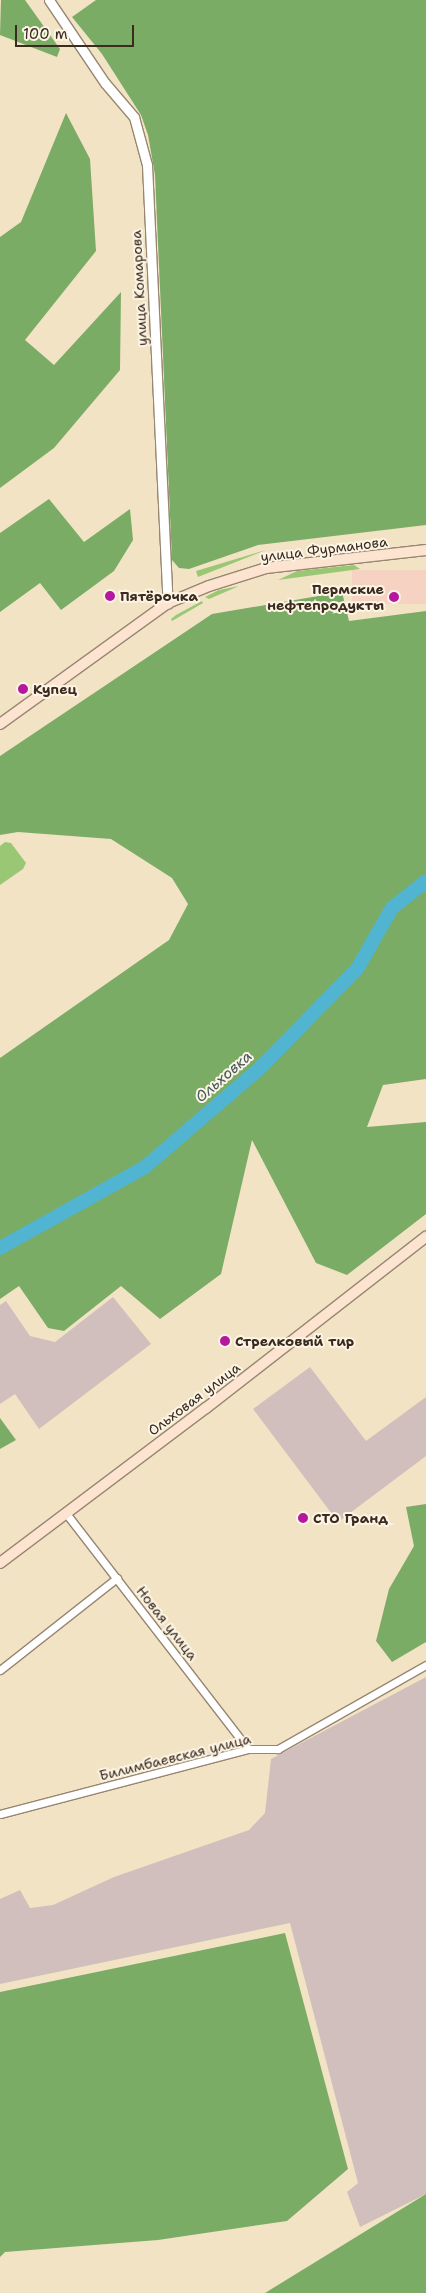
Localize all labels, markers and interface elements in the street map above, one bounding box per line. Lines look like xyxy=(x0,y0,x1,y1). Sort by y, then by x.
scale bar xyxy=(18,15,136,47)
text: 100 m xyxy=(23,24,68,44)
street label: улица Комарова xyxy=(128,230,150,346)
street label: улица Фурманова xyxy=(260,533,388,565)
place label: Пермские нефтепродукты xyxy=(267,581,384,614)
place label: Пятёрочка xyxy=(120,588,198,604)
marker: Пятёрочка xyxy=(104,590,116,602)
marker: Пермские нефтепродукты xyxy=(388,591,400,603)
place label: Купец xyxy=(33,681,77,697)
marker: Купец xyxy=(17,683,29,695)
water label: Ольховка xyxy=(192,1048,256,1106)
place label: Стрелковый тир xyxy=(235,1333,354,1349)
marker: Стрелковый тир xyxy=(219,1335,231,1347)
street label: Ольховая улица xyxy=(145,1359,243,1439)
place label: СТО Гранд xyxy=(313,1510,388,1526)
marker: СТО Гранд xyxy=(297,1512,309,1524)
street label: Новая улица xyxy=(133,1583,201,1663)
street label: Билимбаевская улица xyxy=(97,1730,253,1784)

